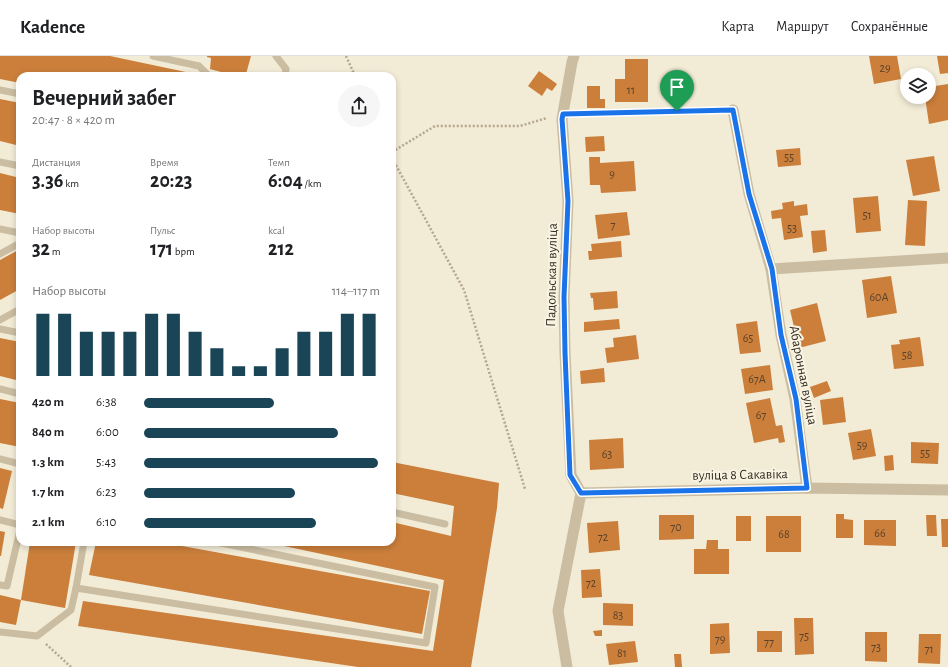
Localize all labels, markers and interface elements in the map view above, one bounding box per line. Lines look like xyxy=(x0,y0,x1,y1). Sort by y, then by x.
text: Kadence xyxy=(20,18,85,37)
text: Карта xyxy=(721,20,754,34)
text: Маршрут xyxy=(776,20,829,34)
text: Сохранённые xyxy=(851,20,928,34)
house number: 29 xyxy=(879,62,891,74)
map controls xyxy=(900,68,936,104)
button: layers xyxy=(900,68,936,104)
pin xyxy=(660,70,694,111)
icon: arrive xyxy=(666,76,688,98)
house number: 11 xyxy=(627,84,635,96)
button: share xyxy=(338,85,380,127)
text: Вечерний забег xyxy=(32,87,176,109)
text: 20:47 · 8 × 420 m xyxy=(32,114,115,127)
house number: 55 xyxy=(784,151,794,163)
text: Дистанция xyxy=(32,157,81,168)
text: Время xyxy=(150,157,179,168)
text: Темп xyxy=(268,157,290,168)
house number: 9 xyxy=(609,168,615,180)
text: 3.36 xyxy=(32,171,63,191)
text: 20:23 xyxy=(150,171,192,191)
text: 6:04 xyxy=(268,171,303,191)
text: km xyxy=(63,178,79,189)
text: /km xyxy=(303,178,322,189)
house number: 51 xyxy=(862,209,872,221)
house number: 7 xyxy=(610,219,616,231)
street label: Падольская вуліца xyxy=(544,222,560,327)
house number: 53 xyxy=(787,222,797,234)
text: Набор высоты xyxy=(32,225,95,236)
text: Пульс xyxy=(150,225,176,236)
text: kcal xyxy=(268,225,285,236)
text: 32 xyxy=(32,239,50,259)
text: 171 xyxy=(150,239,173,259)
text: 212 xyxy=(268,239,294,259)
text: m xyxy=(50,246,61,257)
text: bpm xyxy=(173,246,195,257)
text: Набор высоты xyxy=(32,285,106,298)
text: 114–117 m xyxy=(332,285,380,298)
house number: 60А xyxy=(869,291,889,303)
street label: Абаронная вуліца xyxy=(787,324,820,427)
house number: 65 xyxy=(743,332,753,344)
house number: 58 xyxy=(902,349,913,361)
house number: 67А xyxy=(748,373,766,385)
text: 420 m xyxy=(32,396,64,409)
text: 6:38 xyxy=(96,396,117,409)
house number: 67 xyxy=(756,409,766,421)
text: 840 m xyxy=(32,426,64,439)
text: 6:00 xyxy=(96,426,119,439)
house number: 59 xyxy=(857,439,868,451)
house number: 55 xyxy=(920,447,930,459)
house number: 63 xyxy=(602,448,612,460)
text: 1.3 km xyxy=(32,456,64,469)
text: 5:43 xyxy=(96,456,116,469)
street label: вуліца 8 Сакавіка xyxy=(692,467,789,483)
text: 1.7 km xyxy=(32,486,64,499)
text: 6:23 xyxy=(96,486,116,499)
text: 2.1 km xyxy=(32,516,65,529)
text: 6:10 xyxy=(96,516,116,529)
house number: 70 xyxy=(670,521,682,533)
house number: 66 xyxy=(874,527,886,539)
house number: 68 xyxy=(778,528,790,540)
house number: 72 xyxy=(598,531,609,543)
house number: 72 xyxy=(586,577,597,589)
house number: 83 xyxy=(613,609,623,621)
house number: 75 xyxy=(799,630,809,642)
house number: 79 xyxy=(715,633,726,645)
house number: 77 xyxy=(764,636,774,648)
house number: 73 xyxy=(871,641,881,653)
house number: 71 xyxy=(924,643,934,655)
house number: 81 xyxy=(617,647,627,659)

